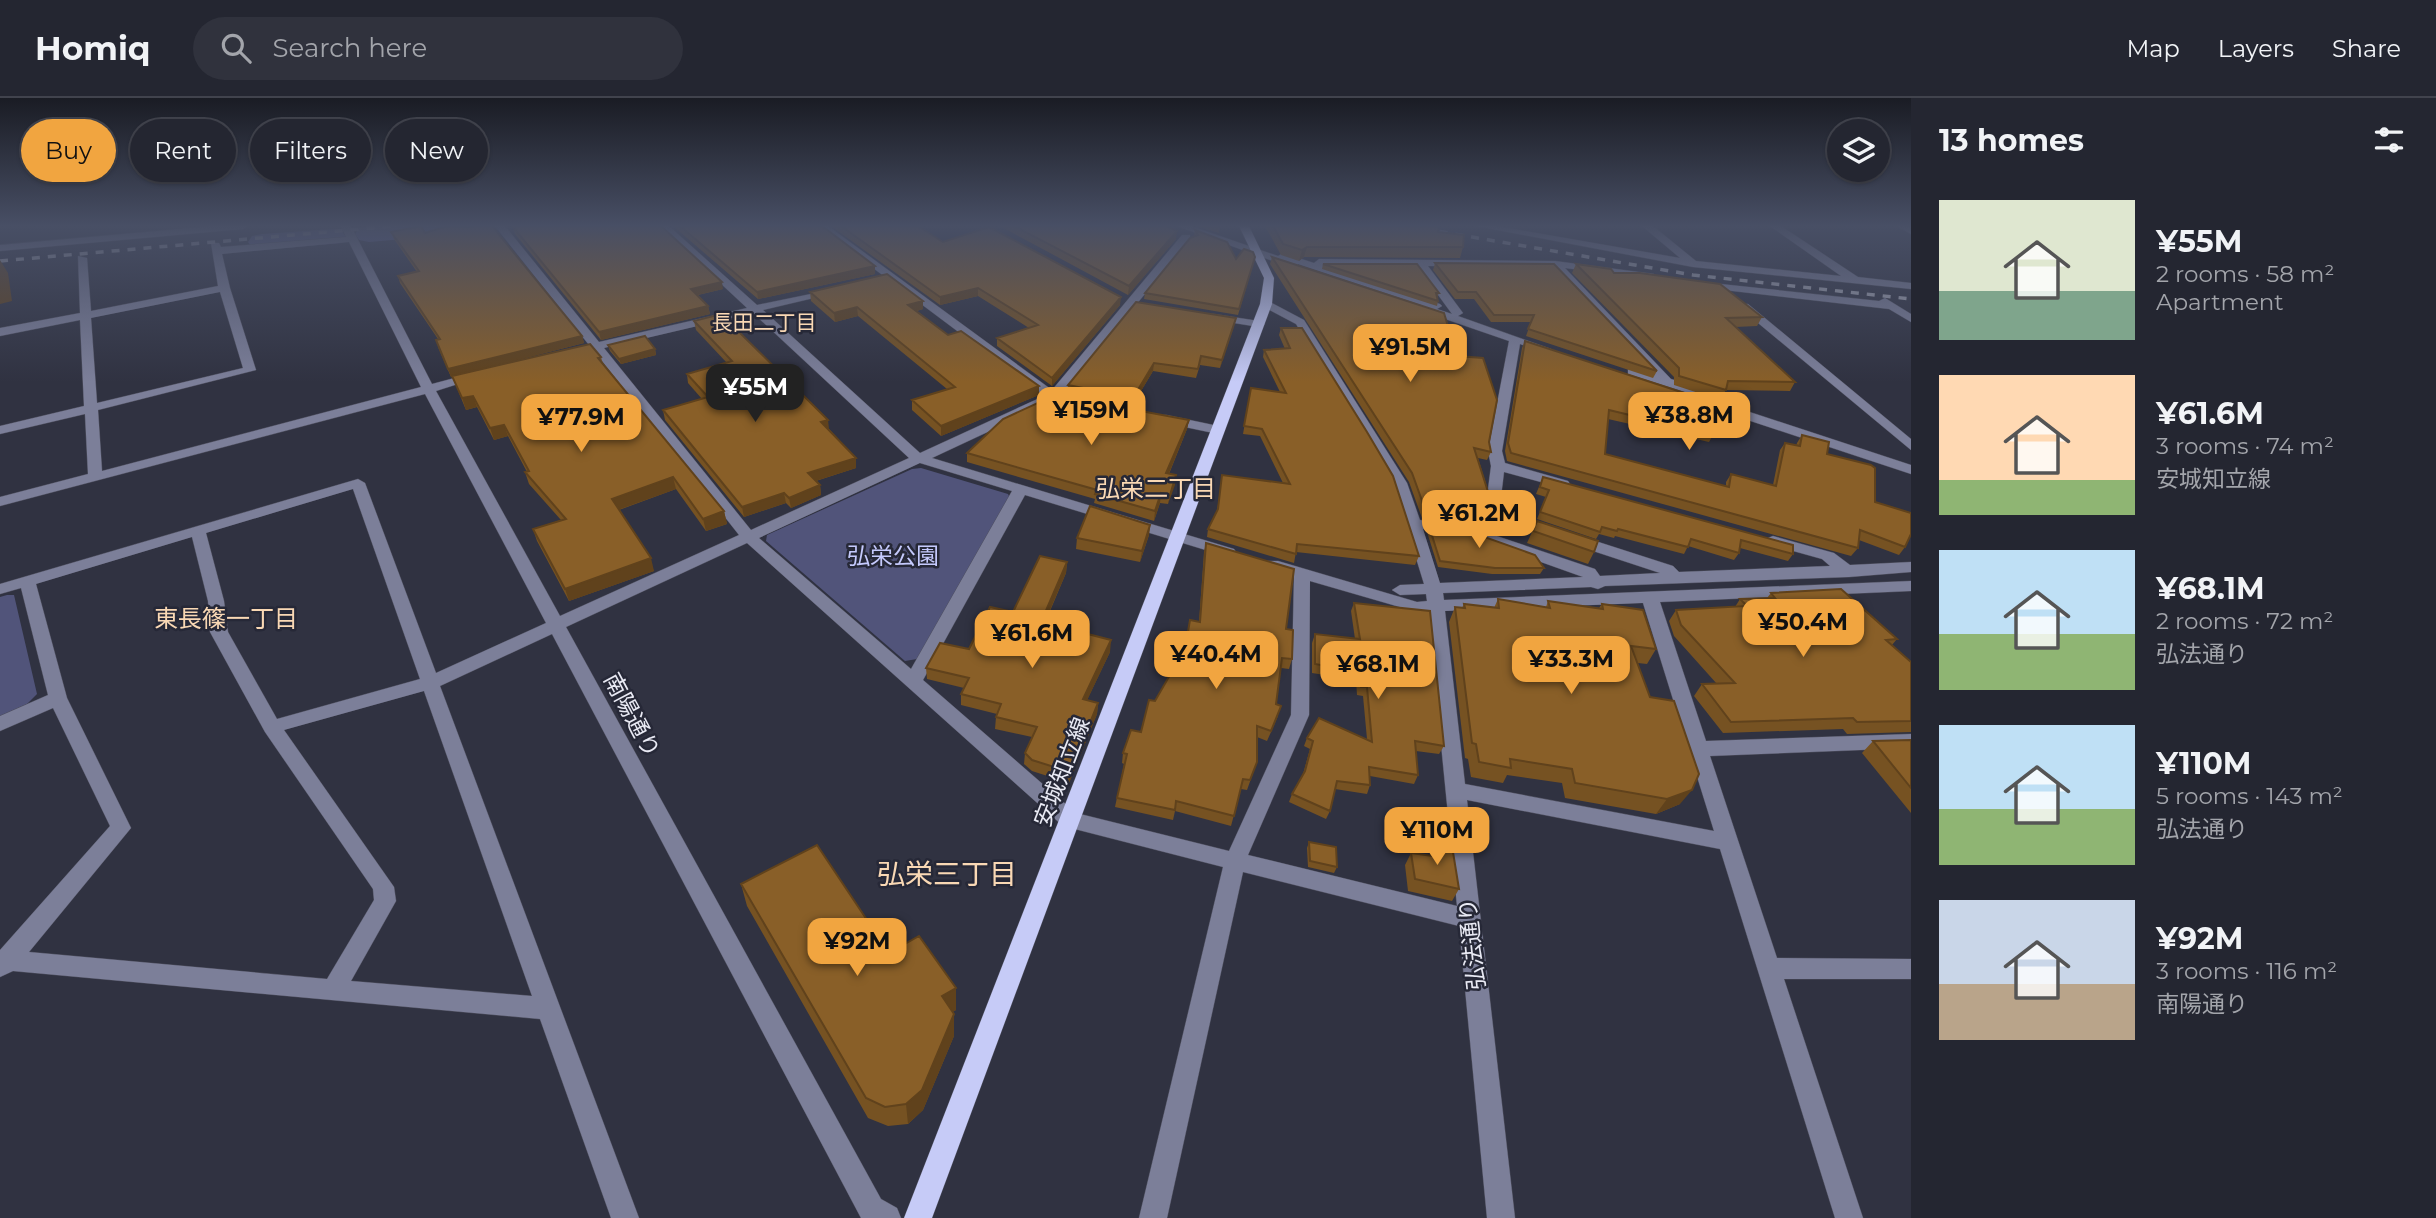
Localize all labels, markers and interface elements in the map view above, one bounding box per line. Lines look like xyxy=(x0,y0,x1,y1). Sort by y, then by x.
search box xyxy=(193,17,683,80)
text: Homiq xyxy=(35,28,151,68)
icon: search xyxy=(217,29,255,67)
text: Search here xyxy=(273,32,427,64)
text: Map xyxy=(2126,34,2180,63)
text: Layers xyxy=(2218,34,2294,63)
text: Share xyxy=(2332,34,2401,63)
chip: Buy xyxy=(21,119,116,182)
chip: Rent xyxy=(130,119,236,182)
chip: Filters xyxy=(250,119,371,182)
chip: New xyxy=(385,119,488,182)
map controls xyxy=(1827,119,1890,182)
button: layers xyxy=(1827,119,1890,182)
icon: filters xyxy=(2370,121,2408,159)
text: 13 homes xyxy=(1939,122,2084,159)
text: ¥55M xyxy=(2156,223,2242,260)
icon: home xyxy=(1995,228,2079,312)
text: 2 rooms · 58 m² xyxy=(2156,260,2334,288)
text: Apartment xyxy=(2156,288,2284,316)
district label: 長田二丁目 xyxy=(712,310,817,335)
pin: ¥91.5M xyxy=(1353,324,1467,384)
text: ¥91.5M xyxy=(1369,333,1451,361)
pin: ¥55M xyxy=(714,364,796,424)
text: ¥55M xyxy=(722,373,788,401)
pin: ¥159M xyxy=(1042,388,1140,447)
pin: ¥38.8M xyxy=(1632,392,1746,452)
pin: ¥77.9M xyxy=(524,394,638,454)
text: ¥61.6M xyxy=(2156,395,2264,432)
text: ¥159M xyxy=(1053,396,1129,424)
text: ¥38.8M xyxy=(1644,401,1734,429)
text: ¥77.9M xyxy=(537,403,625,431)
icon: home xyxy=(1995,403,2079,487)
text: 3 rooms · 74 m² xyxy=(2156,432,2334,460)
text: 安城知立線 xyxy=(2156,465,2271,493)
district label: 弘栄二丁目 xyxy=(1096,474,1216,503)
pin: ¥61.2M xyxy=(1422,490,1536,550)
text: ¥61.2M xyxy=(1438,499,1520,527)
park label: 弘栄公園 xyxy=(847,542,939,570)
text: ¥68.1M xyxy=(2156,570,2265,607)
icon: home xyxy=(1995,578,2079,662)
pin: ¥50.4M xyxy=(1746,600,1860,659)
district label: 東長篠一丁目 xyxy=(154,604,298,633)
text: 2 rooms · 72 m² xyxy=(2156,607,2333,635)
text: ¥50.4M xyxy=(1758,608,1848,636)
pin: ¥61.6M xyxy=(975,610,1089,670)
text: ¥61.6M xyxy=(991,619,1073,647)
pin: ¥40.4M xyxy=(1159,632,1273,691)
pin: ¥33.3M xyxy=(1514,636,1628,696)
text: ¥40.4M xyxy=(1170,640,1262,668)
text: 弘法通り xyxy=(2156,640,2248,668)
pin: ¥68.1M xyxy=(1321,642,1435,701)
text: ¥33.3M xyxy=(1528,645,1614,673)
text: ¥68.1M xyxy=(1336,650,1420,678)
street label: 南陽通り xyxy=(598,668,666,762)
street label: 安城知立線 xyxy=(1028,713,1096,831)
text: ¥110M xyxy=(2156,745,2252,782)
icon: home xyxy=(1995,753,2079,837)
text: 5 rooms · 143 m² xyxy=(2156,782,2343,810)
pin: ¥110M xyxy=(1388,808,1486,867)
text: 弘法通り xyxy=(2156,815,2248,843)
text: ¥110M xyxy=(1400,816,1474,844)
district label: 弘栄三丁目 xyxy=(877,857,1017,891)
street label: 弘法通り xyxy=(1453,897,1491,991)
pin: ¥92M xyxy=(816,918,898,978)
text: ¥92M xyxy=(2156,920,2243,957)
text: ¥92M xyxy=(823,927,891,955)
icon: home xyxy=(1995,928,2079,1012)
text: 3 rooms · 116 m² xyxy=(2156,957,2337,985)
text: 南陽通り xyxy=(2156,990,2248,1018)

